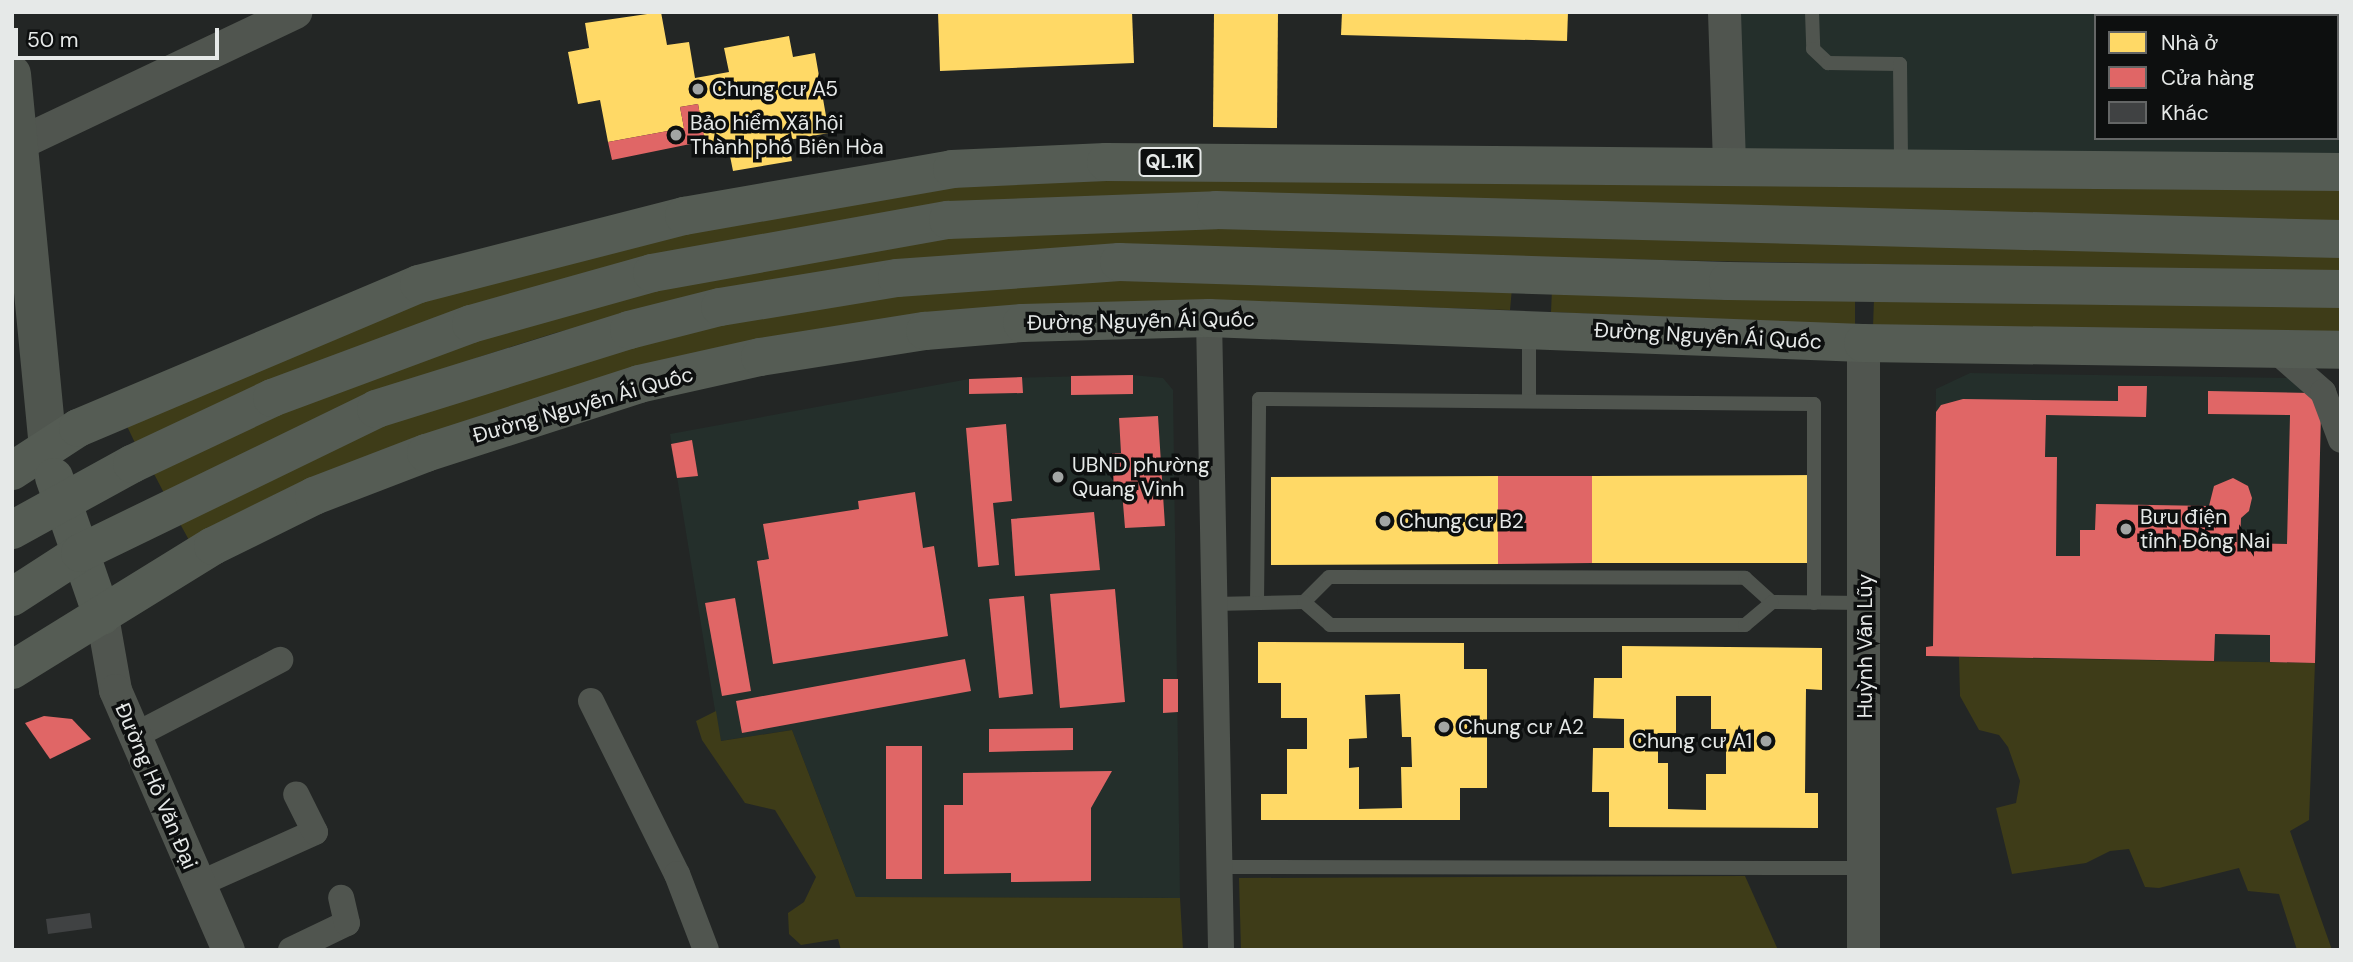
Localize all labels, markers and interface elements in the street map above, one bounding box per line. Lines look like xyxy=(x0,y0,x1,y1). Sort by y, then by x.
scale bar xyxy=(18,14,222,58)
legend xyxy=(2094,14,2339,140)
text: 50 m xyxy=(27,26,78,54)
text: Nhà ở xyxy=(2161,29,2218,57)
text: Cửa hàng xyxy=(2161,64,2254,92)
place label: Chung cư A5 xyxy=(712,76,838,102)
marker: Chung cư A5 xyxy=(690,81,706,97)
text: Khác xyxy=(2161,99,2209,127)
place label: Bảo hiểm Xã hội Thành phố Biên Hòa xyxy=(690,110,884,160)
marker: Bảo hiểm Xã hội Thành phố Biên Hòa xyxy=(668,127,684,143)
road number: QL.1K xyxy=(1138,146,1202,178)
street label: Đường Nguyễn Ái Quốc xyxy=(1027,306,1255,336)
street label: Đường Nguyễn Ái Quốc xyxy=(1594,317,1822,355)
street label: Đường Nguyễn Ái Quốc xyxy=(470,361,696,449)
place label: UBND phường Quang Vinh xyxy=(1072,452,1210,502)
marker: UBND phường Quang Vinh xyxy=(1050,469,1066,485)
place label: Bưu điện tỉnh Đồng Nai xyxy=(2140,504,2270,554)
place label: Chung cư B2 xyxy=(1399,508,1524,534)
marker: Chung cư B2 xyxy=(1377,513,1393,529)
marker: Bưu điện tỉnh Đồng Nai xyxy=(2118,521,2134,537)
street label: Huỳnh Văn Lũy xyxy=(1852,574,1878,718)
street label: Đường Hồ Văn Đại xyxy=(110,699,202,873)
place label: Chung cư A2 xyxy=(1458,714,1584,740)
marker: Chung cư A2 xyxy=(1436,719,1452,735)
place label: Chung cư A1 xyxy=(1632,728,1752,754)
marker: Chung cư A1 xyxy=(1758,733,1774,749)

